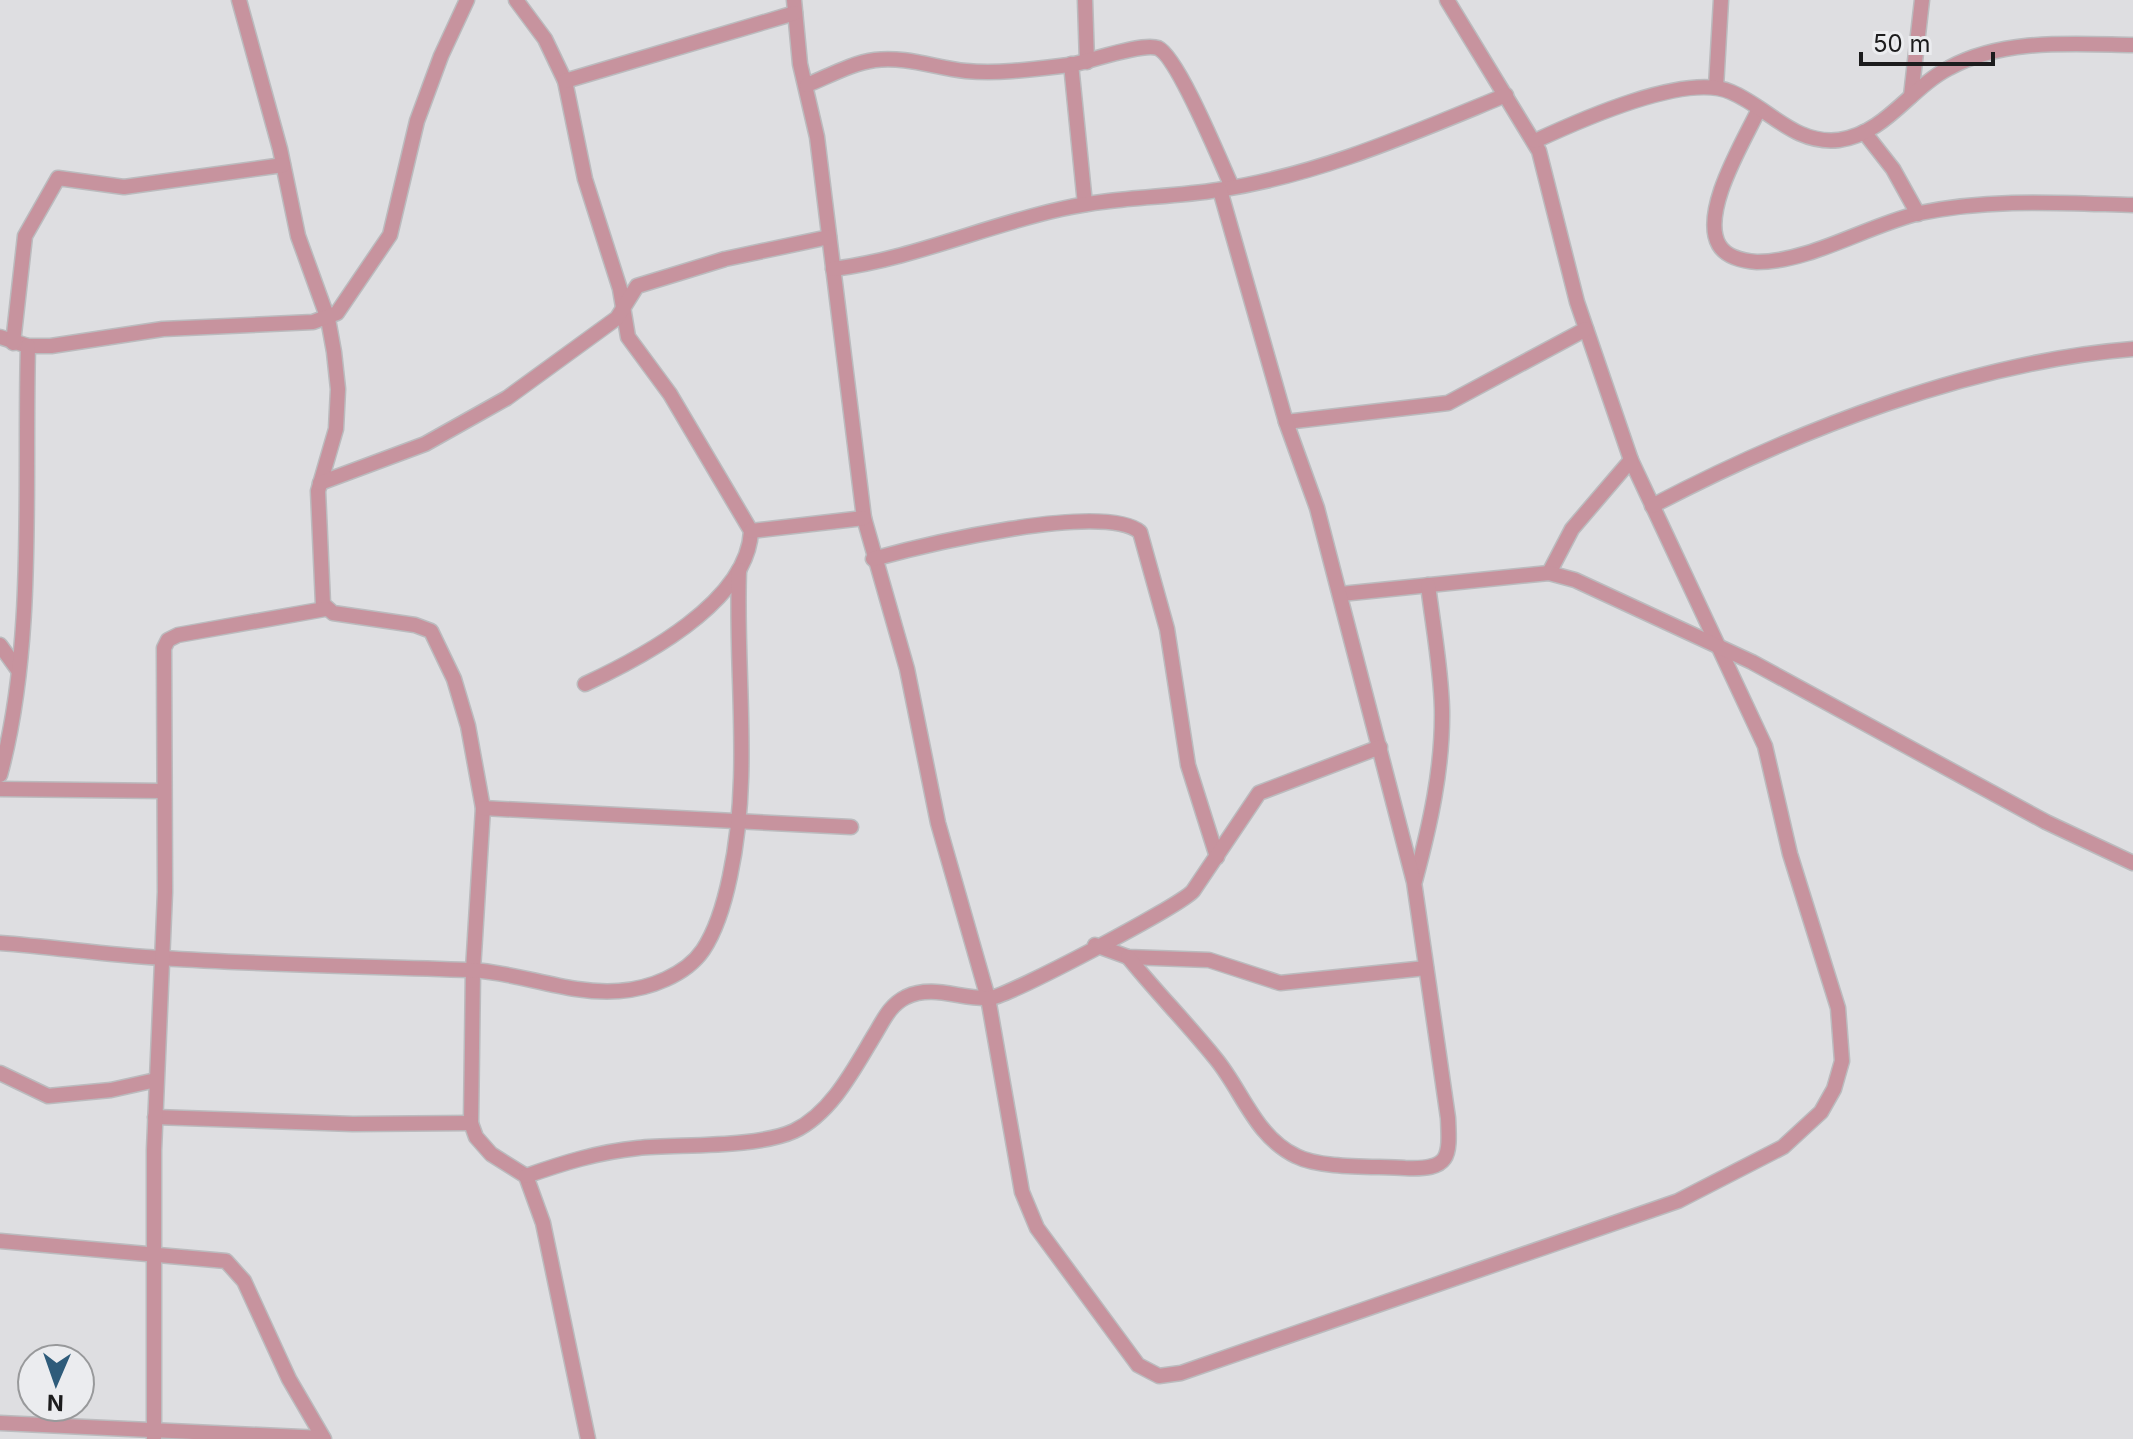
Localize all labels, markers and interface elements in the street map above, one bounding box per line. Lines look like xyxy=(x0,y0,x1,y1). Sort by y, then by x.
scale bar xyxy=(1861,16,1993,66)
text: 50 m xyxy=(1873,29,1931,58)
north arrow xyxy=(16,1343,96,1423)
text: N xyxy=(46,1390,64,1416)

